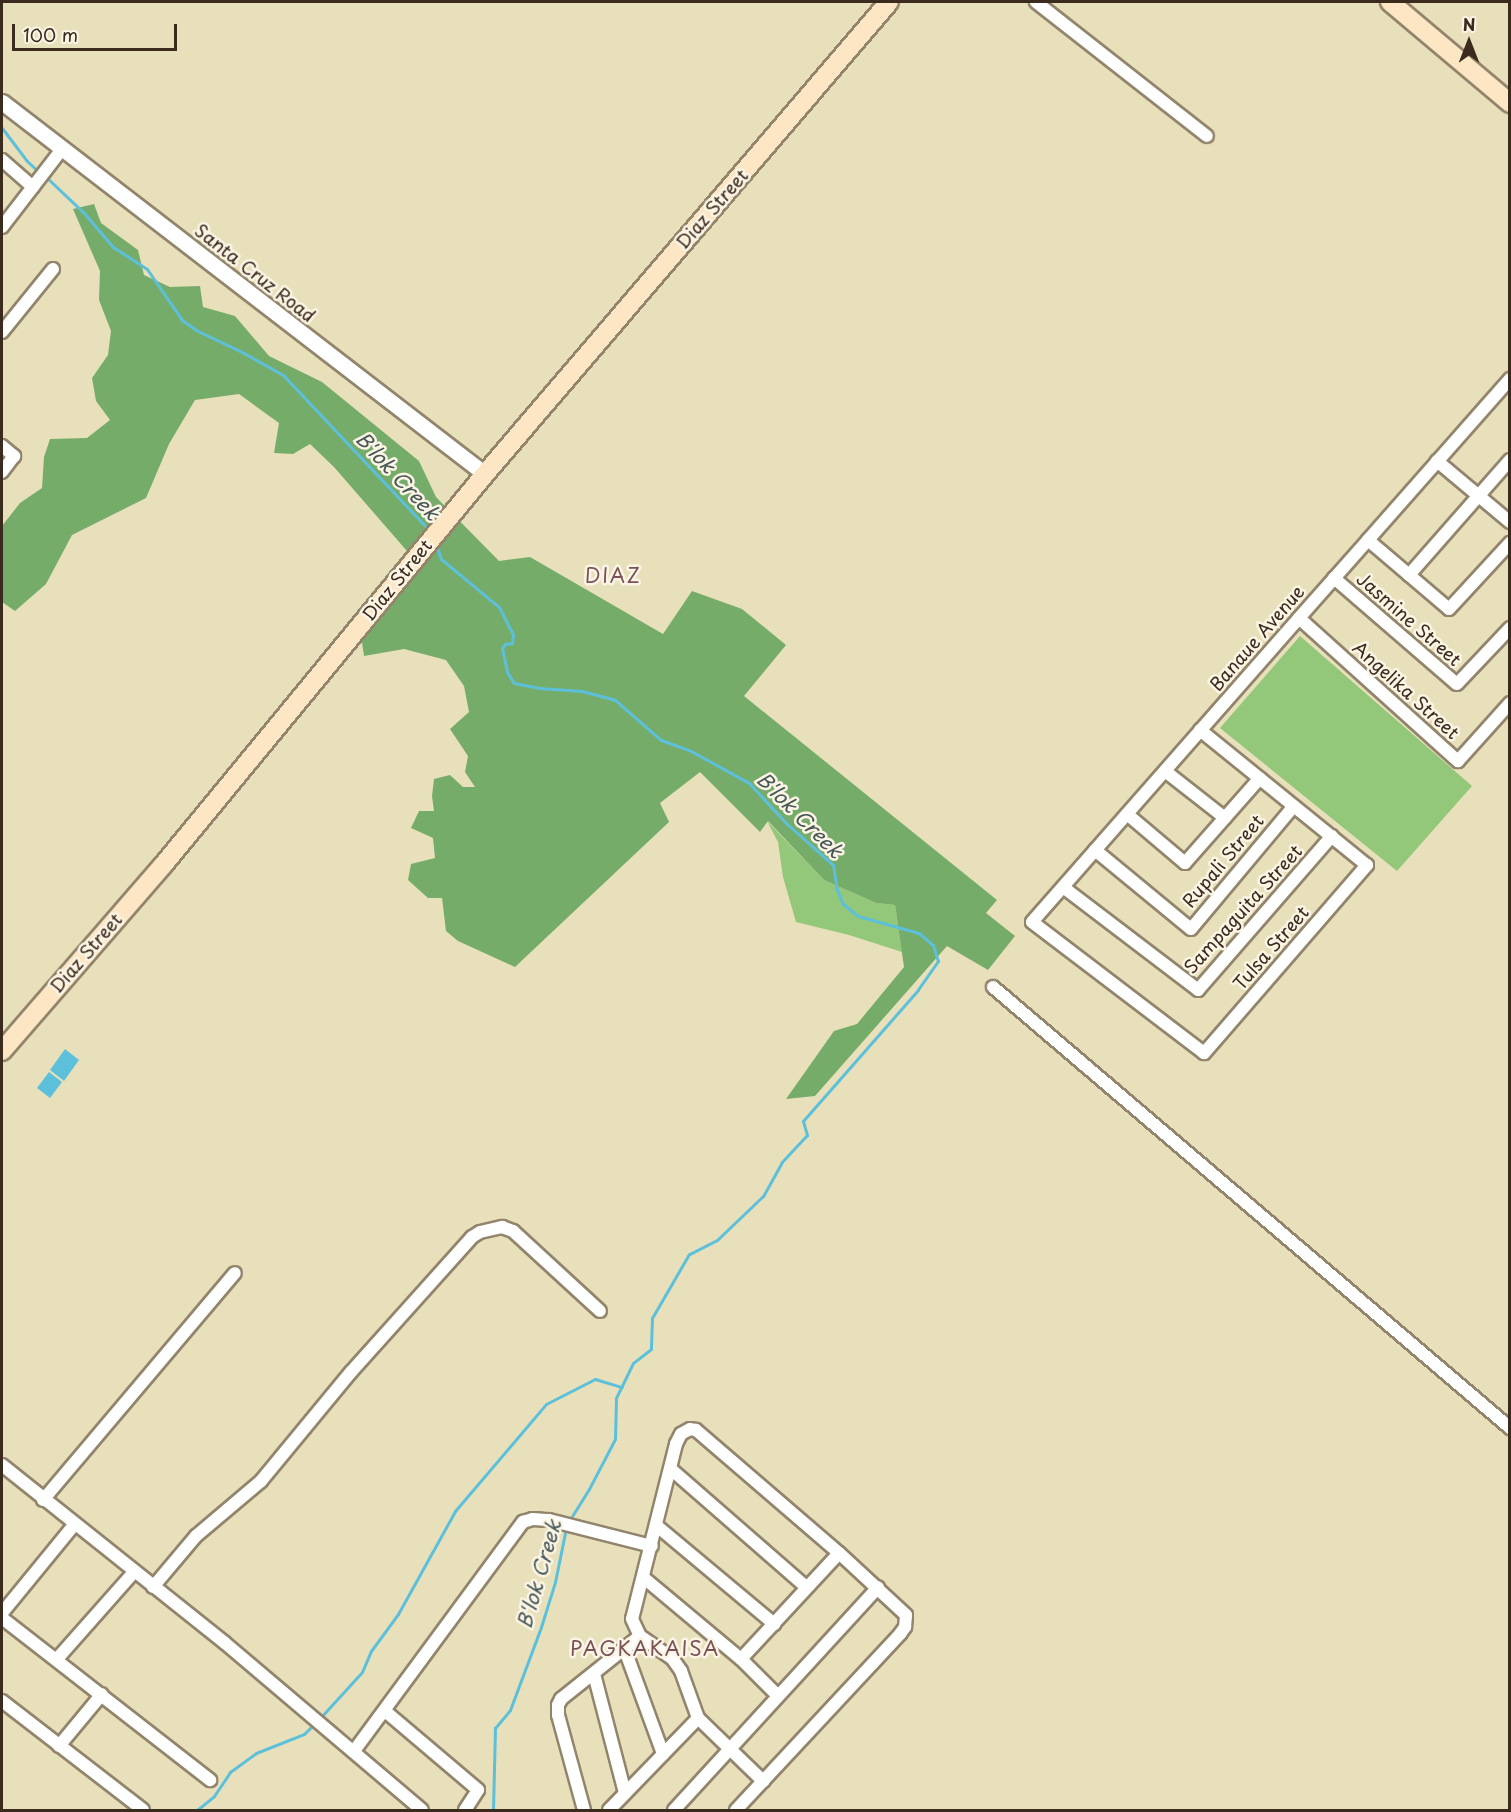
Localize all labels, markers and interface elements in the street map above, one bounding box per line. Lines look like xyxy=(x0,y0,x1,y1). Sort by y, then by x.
scale bar xyxy=(15,12,180,50)
north arrow xyxy=(1439,12,1499,72)
text: N xyxy=(1463,12,1475,36)
text: 100 m xyxy=(23,21,78,48)
street label: Diaz Street xyxy=(671,165,753,253)
street label: Santa Cruz Road xyxy=(190,219,320,327)
water label: B'lok Creek xyxy=(351,427,445,525)
street label: Diaz Street xyxy=(357,535,437,625)
district label: DIAZ xyxy=(584,563,642,587)
street label: Jasmine Street xyxy=(1352,568,1466,670)
street label: Banaue Avenue xyxy=(1205,581,1309,695)
street label: Angelika Street xyxy=(1348,636,1464,744)
water label: B'lok Creek xyxy=(752,767,848,863)
street label: Rupali Street xyxy=(1178,810,1268,912)
street label: Sampaguita Street xyxy=(1179,840,1307,978)
street label: Tulsa Street xyxy=(1228,901,1314,995)
street label: Diaz Street xyxy=(45,909,127,997)
water label: B'lok Creek xyxy=(512,1517,566,1631)
district label: PAGKAKAISA xyxy=(571,1636,719,1660)

